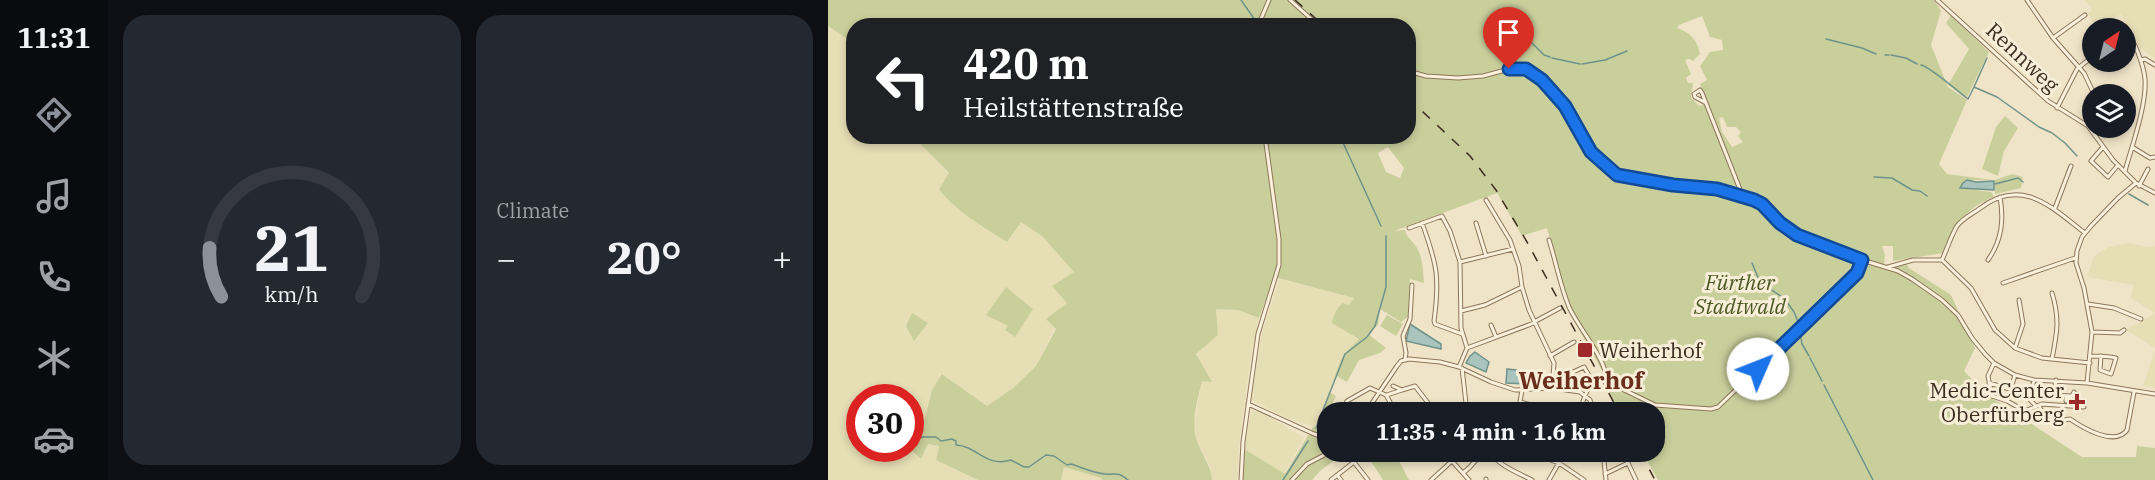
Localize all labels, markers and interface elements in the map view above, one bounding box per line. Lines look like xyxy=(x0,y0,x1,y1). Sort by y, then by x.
pin xyxy=(1483,7,1534,69)
icon: arrive xyxy=(1492,16,1525,49)
street label: Rennweg xyxy=(1980,16,2066,99)
north arrow xyxy=(2082,18,2136,72)
map controls xyxy=(2082,18,2136,138)
text: 11:31 xyxy=(18,20,90,55)
text: 420 m xyxy=(963,36,1089,91)
icon: left xyxy=(864,42,942,120)
button: layers xyxy=(2082,84,2136,138)
text: Heilstättenstraße xyxy=(963,89,1184,124)
icon: directions xyxy=(33,94,75,136)
icon: music xyxy=(33,175,75,217)
text: Climate xyxy=(497,197,569,224)
text: 21 xyxy=(254,207,329,288)
text: 20° xyxy=(607,228,682,286)
text: − xyxy=(497,237,516,280)
text: + xyxy=(772,237,792,280)
icon: phone xyxy=(33,256,75,298)
park label: Fürther Stadtwald xyxy=(1693,268,1787,320)
text: km/h xyxy=(265,280,319,308)
place label: Weiherhof xyxy=(1599,336,1704,364)
icon: climate xyxy=(33,337,75,379)
position arrow xyxy=(1726,337,1790,401)
marker: Weiherhof xyxy=(1576,341,1594,359)
district label: Weiherhof xyxy=(1518,364,1645,396)
place label: Medic-Center Oberfürberg xyxy=(1929,376,2065,428)
speed limit sign: 30 xyxy=(846,384,924,462)
marker: Medic-Center Oberfürberg xyxy=(2068,393,2086,411)
text: 11:35 · 4 min · 1.6 km xyxy=(1376,417,1606,446)
icon: car xyxy=(33,418,75,460)

